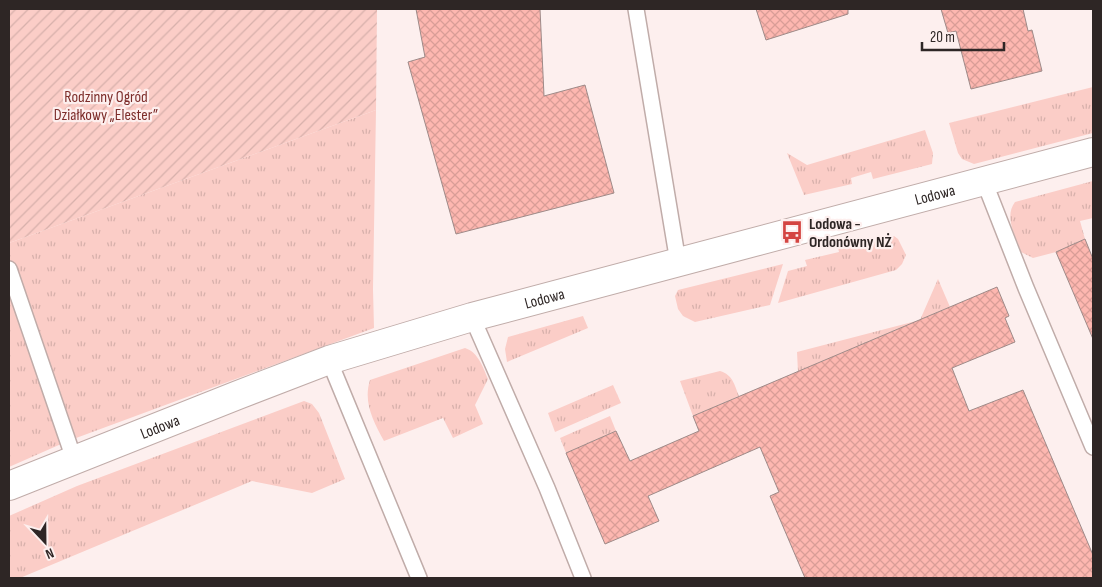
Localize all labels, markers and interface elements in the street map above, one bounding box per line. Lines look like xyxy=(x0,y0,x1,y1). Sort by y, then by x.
scale bar xyxy=(922,20,1004,52)
text: 20 m xyxy=(930,28,955,47)
park label: Rodzinny Ogród Działkowy „Elester” xyxy=(54,88,158,125)
street label: Lodowa xyxy=(913,181,957,210)
place label: Lodowa - Ordonówny NŻ xyxy=(809,215,892,252)
bus stop icon: Lodowa - Ordonówny NŻ xyxy=(779,219,805,245)
street label: Lodowa xyxy=(523,285,567,314)
street label: Lodowa xyxy=(138,411,182,444)
north arrow xyxy=(20,517,70,567)
text: N xyxy=(43,544,56,563)

